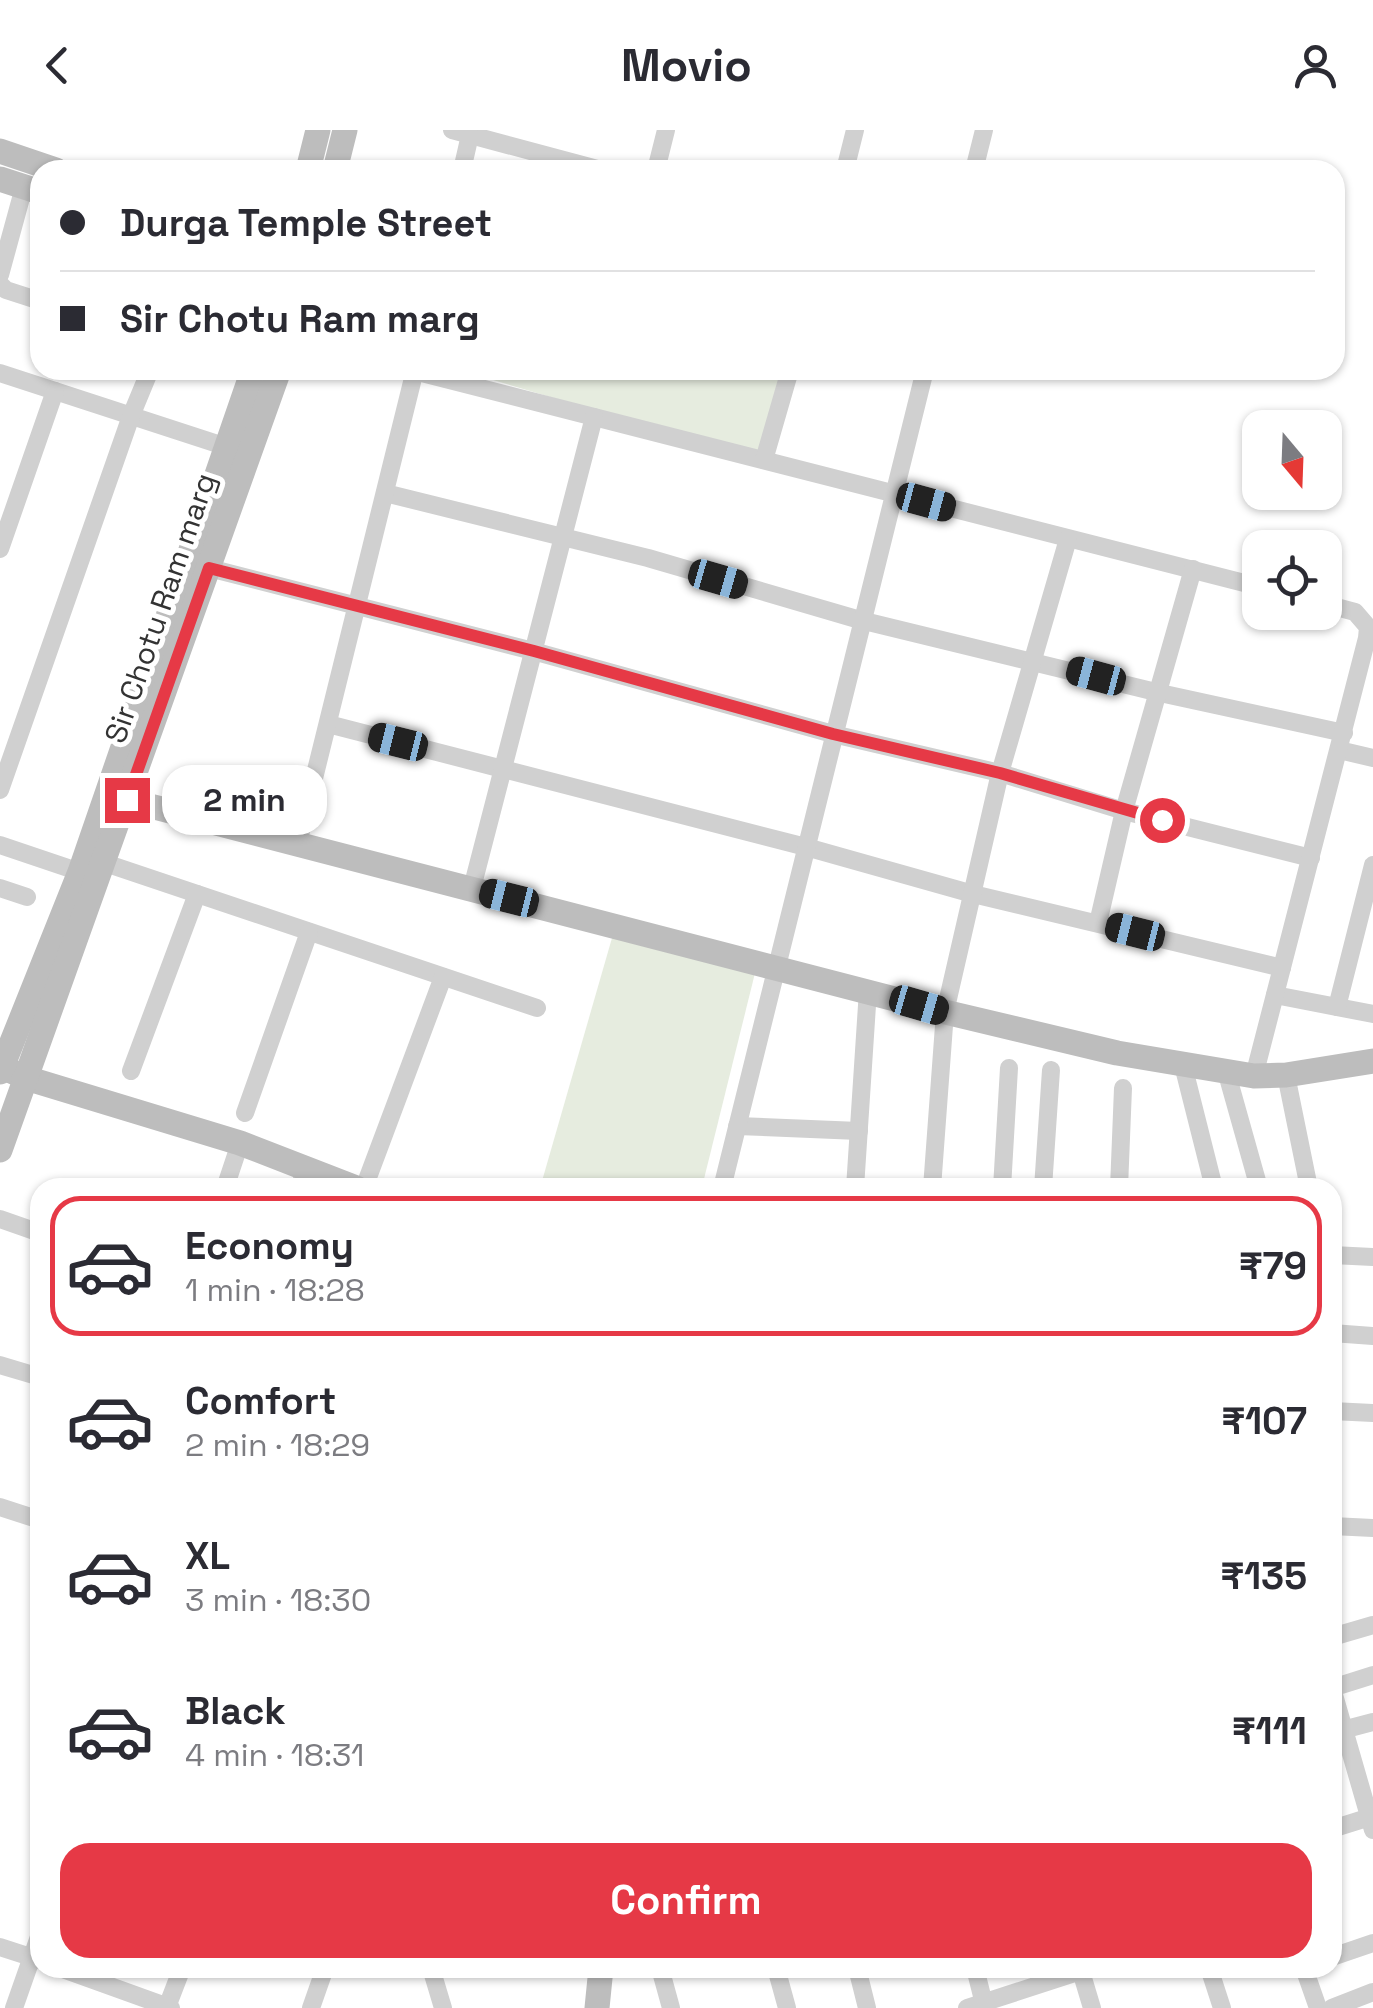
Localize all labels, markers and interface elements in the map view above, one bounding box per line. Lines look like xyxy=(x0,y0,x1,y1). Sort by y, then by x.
text: Movio xyxy=(621,37,752,94)
icon: back xyxy=(30,38,85,93)
icon: person xyxy=(1288,38,1343,93)
text: Durga Temple Street xyxy=(120,199,492,247)
text: Sir Chotu Ram marg xyxy=(120,295,480,343)
north arrow xyxy=(1242,410,1342,510)
map controls xyxy=(1242,410,1342,630)
street label: Sir Chotu Ram marg xyxy=(95,468,225,748)
car xyxy=(893,480,959,524)
button: locate xyxy=(1242,530,1342,630)
car xyxy=(685,556,751,602)
car xyxy=(1063,654,1129,698)
car xyxy=(365,720,431,764)
callout: 2 min xyxy=(162,765,327,835)
route end xyxy=(105,778,150,823)
text: 2 min xyxy=(203,780,286,820)
route start xyxy=(1140,798,1185,843)
car xyxy=(476,876,542,920)
car xyxy=(1102,910,1168,954)
car xyxy=(886,982,952,1028)
icon: car xyxy=(65,1221,155,1311)
text: Economy xyxy=(185,1222,354,1270)
text: ₹79 xyxy=(1239,1242,1307,1290)
text: 1 min · 18:28 xyxy=(185,1270,365,1310)
icon: car xyxy=(65,1376,155,1466)
text: Comfort xyxy=(185,1377,336,1425)
text: ₹107 xyxy=(1221,1397,1307,1445)
text: 2 min · 18:29 xyxy=(185,1425,370,1465)
icon: car xyxy=(65,1531,155,1621)
text: XL xyxy=(185,1532,230,1580)
text: ₹135 xyxy=(1220,1552,1307,1600)
text: 3 min · 18:30 xyxy=(185,1580,371,1620)
icon: car xyxy=(65,1686,155,1776)
text: Black xyxy=(185,1687,286,1735)
text: ₹111 xyxy=(1232,1707,1307,1755)
text: 4 min · 18:31 xyxy=(185,1735,364,1775)
button: Confirm xyxy=(60,1843,1312,1958)

